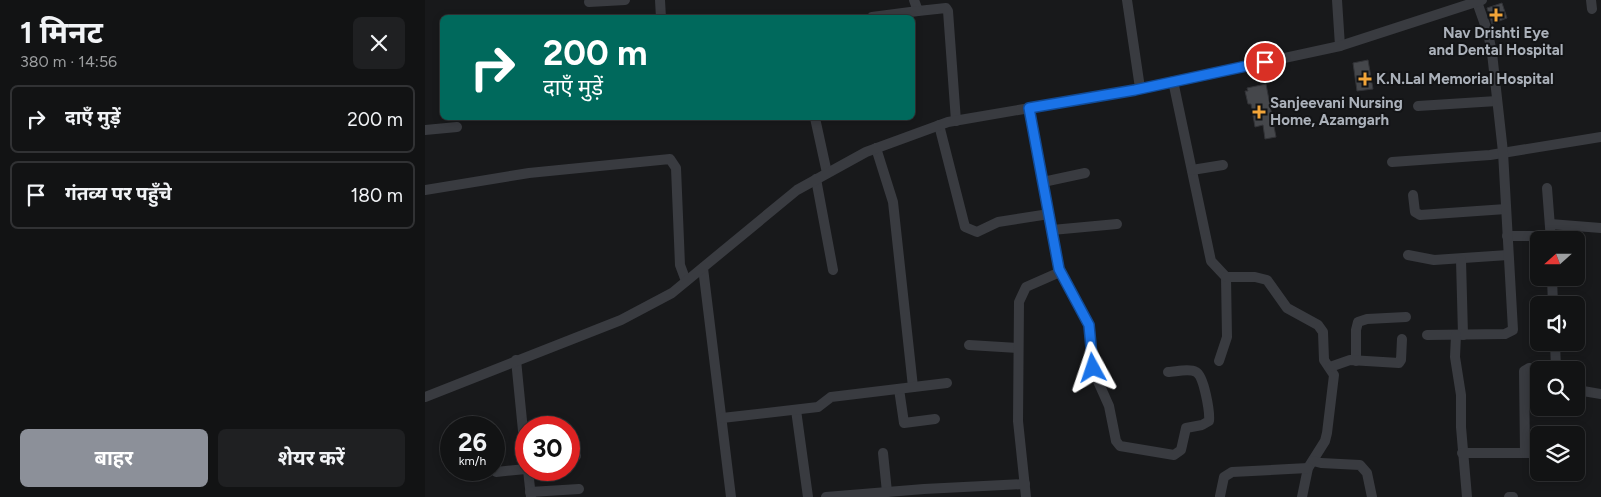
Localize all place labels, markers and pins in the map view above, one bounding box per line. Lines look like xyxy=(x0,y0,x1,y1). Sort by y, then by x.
marker: Nav Drishti Eye and Dental Hospital xyxy=(1489,8,1503,22)
place label: Nav Drishti Eye and Dental Hospital xyxy=(1429,24,1563,59)
pin xyxy=(1244,41,1286,83)
place label: K.N.Lal Memorial Hospital xyxy=(1376,70,1554,88)
marker: K.N.Lal Memorial Hospital xyxy=(1358,72,1372,86)
place label: Sanjeevani Nursing Home, Azamgarh xyxy=(1270,94,1403,129)
marker: Sanjeevani Nursing Home, Azamgarh xyxy=(1252,105,1266,119)

